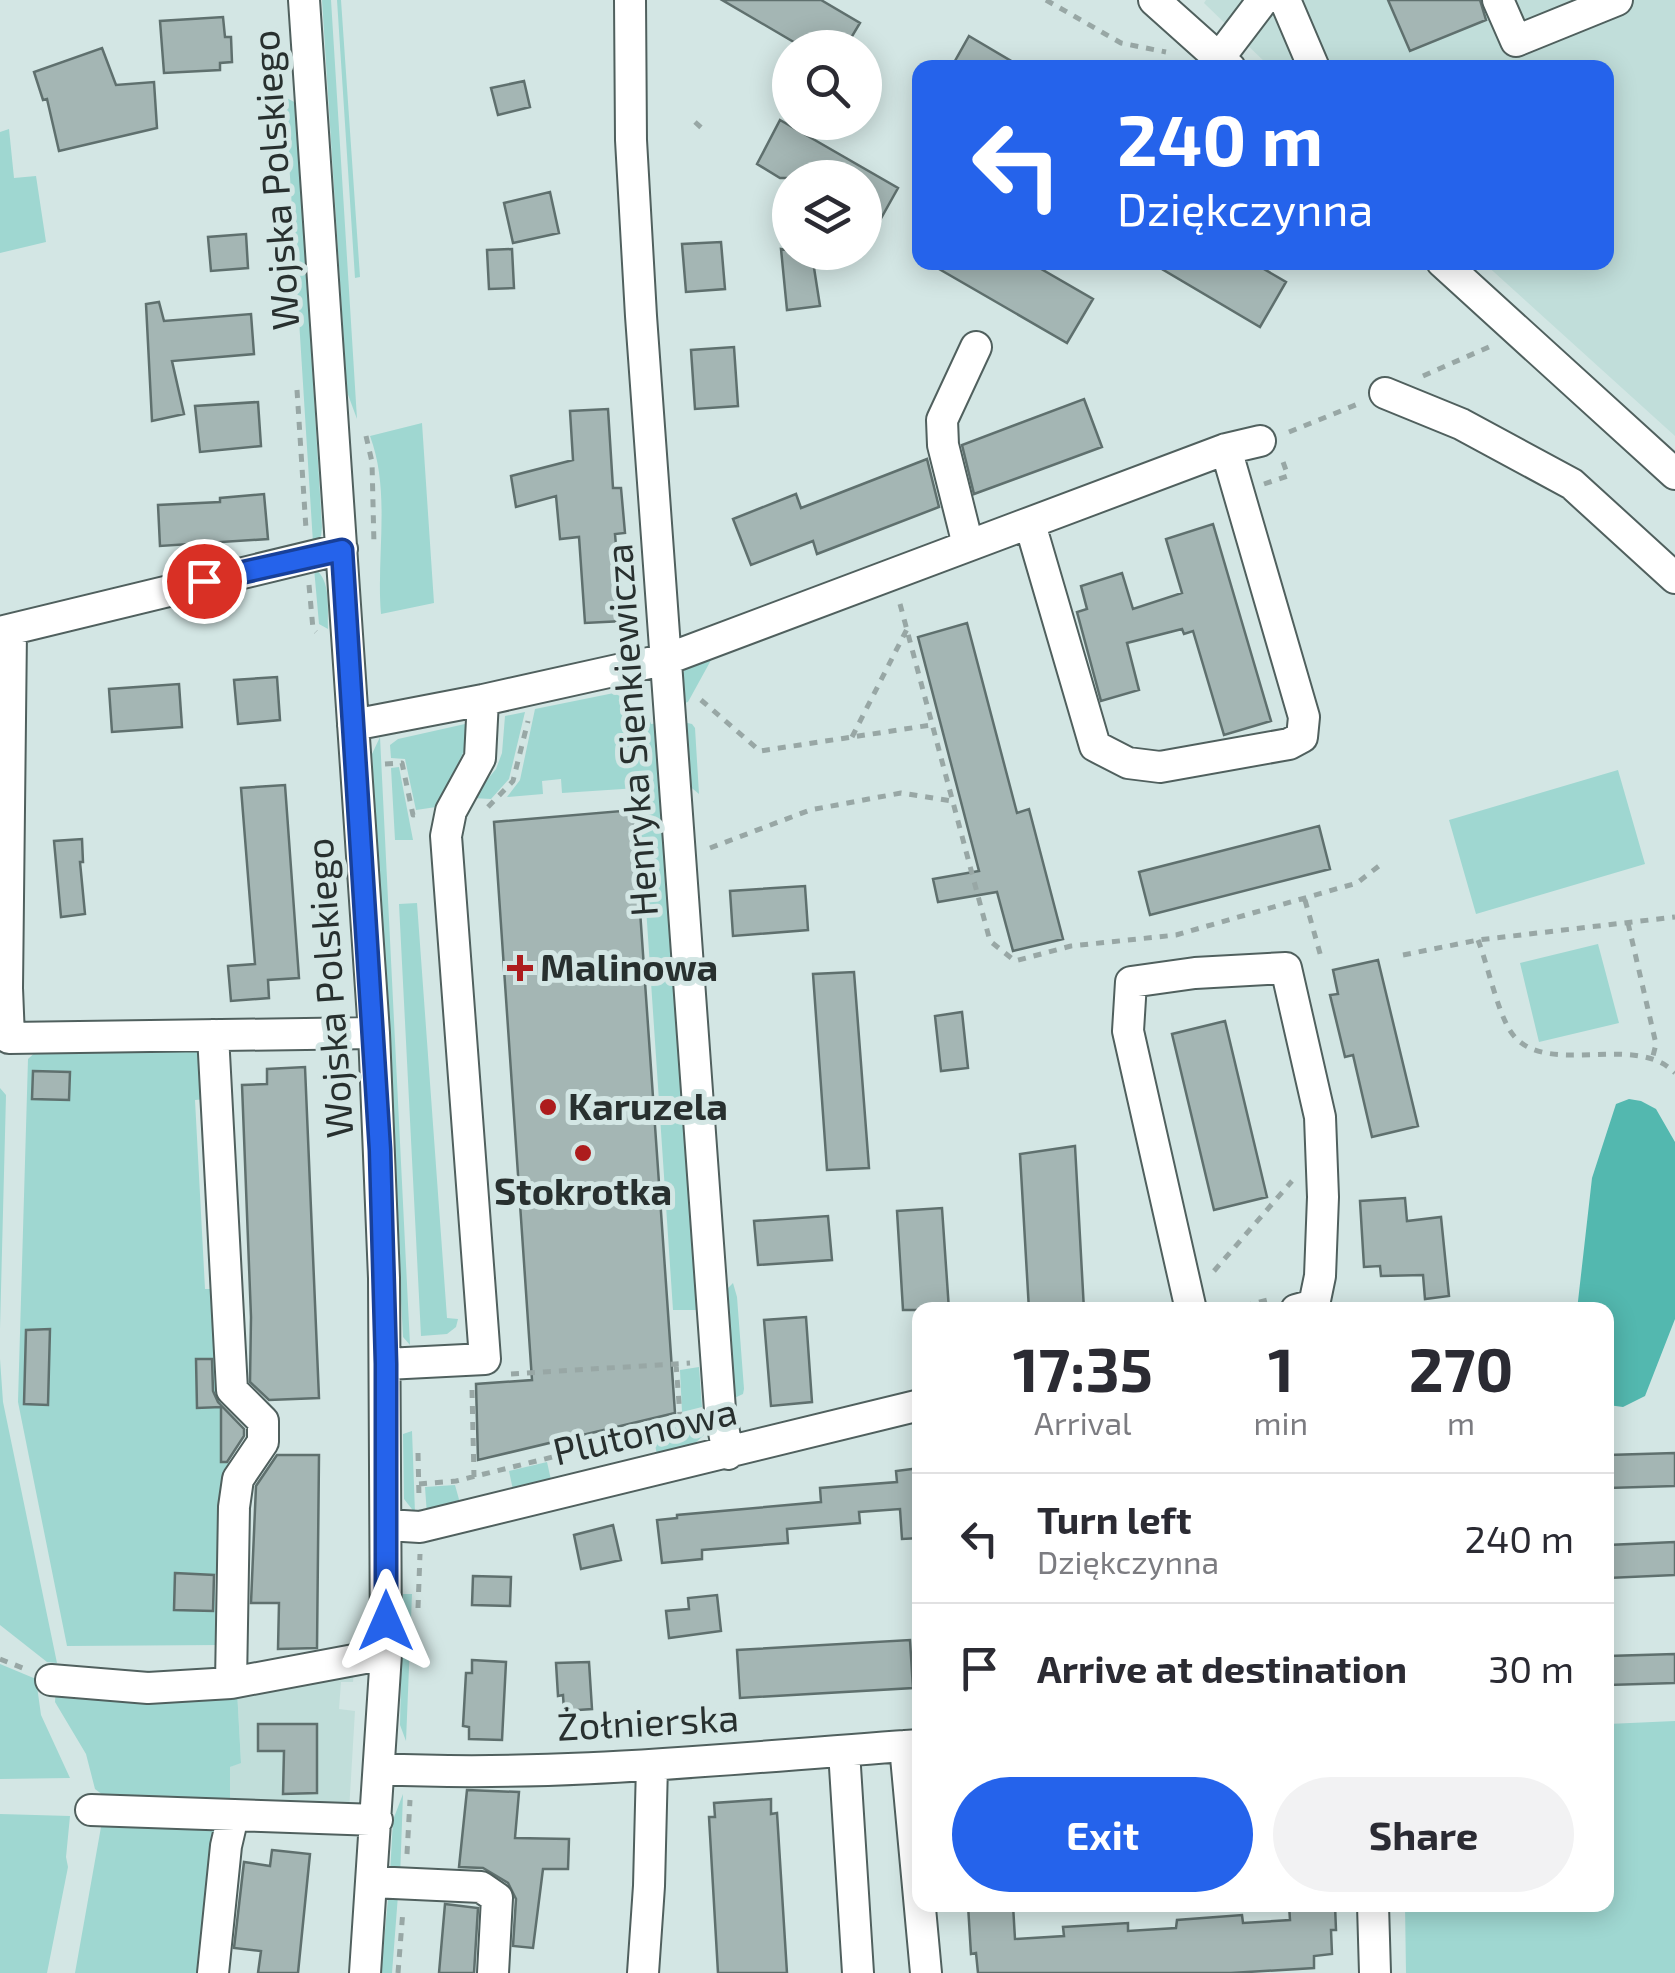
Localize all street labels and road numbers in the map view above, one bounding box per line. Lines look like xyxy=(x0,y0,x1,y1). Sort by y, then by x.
street label: Wojska Polskiego xyxy=(241,29,307,332)
street label: Henryka Sienkiewicza xyxy=(594,542,666,918)
street label: Wojska Polskiego xyxy=(295,837,361,1140)
street label: Plutonowa xyxy=(548,1387,741,1473)
street label: Żołnierska xyxy=(556,1693,740,1749)

